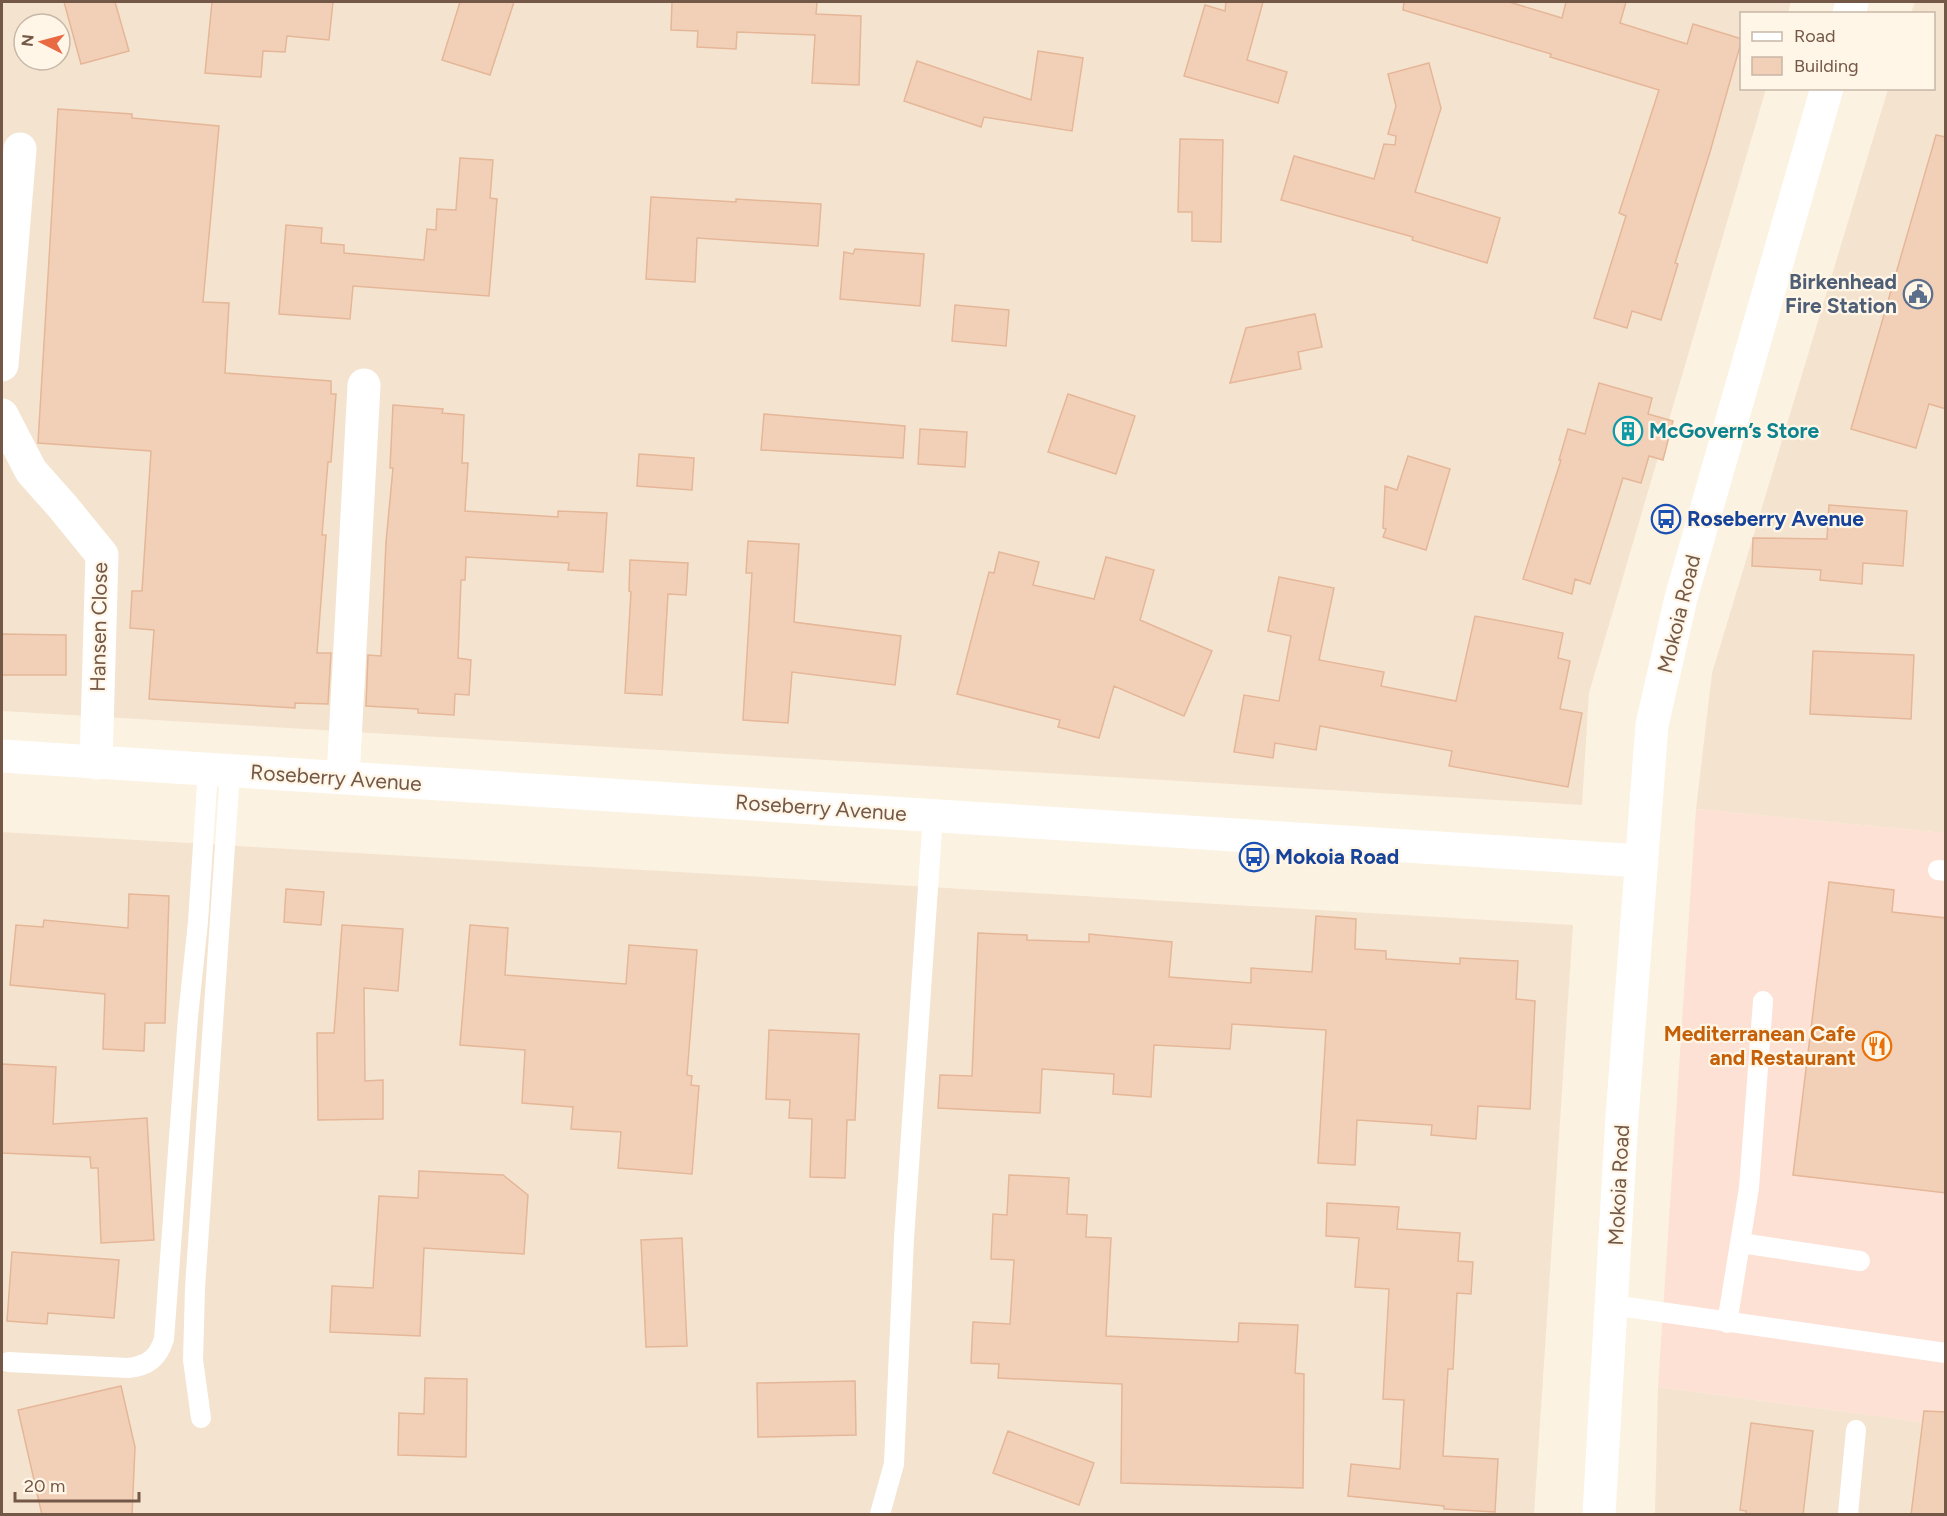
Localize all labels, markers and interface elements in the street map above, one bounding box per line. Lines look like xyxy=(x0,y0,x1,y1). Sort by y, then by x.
north arrow xyxy=(12,12,72,72)
legend xyxy=(1740,12,1935,90)
text: Road xyxy=(1794,25,1835,47)
text: N xyxy=(17,33,38,48)
text: Building xyxy=(1794,55,1859,77)
place label: Birkenhead Fire Station xyxy=(1785,269,1897,318)
public building icon: Birkenhead Fire Station xyxy=(1902,278,1934,310)
building icon: McGovern’s Store xyxy=(1612,415,1644,447)
place label: McGovern’s Store xyxy=(1649,418,1819,443)
bus stop icon: Roseberry Avenue xyxy=(1650,503,1682,535)
place label: Roseberry Avenue xyxy=(1687,506,1864,531)
street label: Mokoia Road xyxy=(1652,552,1705,676)
street label: Hansen Close xyxy=(85,562,112,692)
street label: Roseberry Avenue xyxy=(249,759,423,796)
street label: Roseberry Avenue xyxy=(734,789,908,826)
bus stop icon: Mokoia Road xyxy=(1238,841,1270,873)
place label: Mokoia Road xyxy=(1275,844,1399,869)
place label: Mediterranean Cafe and Restaurant xyxy=(1664,1021,1856,1070)
restaurant icon: Mediterranean Cafe and Restaurant xyxy=(1861,1030,1893,1062)
street label: Mokoia Road xyxy=(1603,1124,1634,1246)
scale bar xyxy=(15,1465,140,1503)
text: 20 m xyxy=(24,1475,65,1497)

